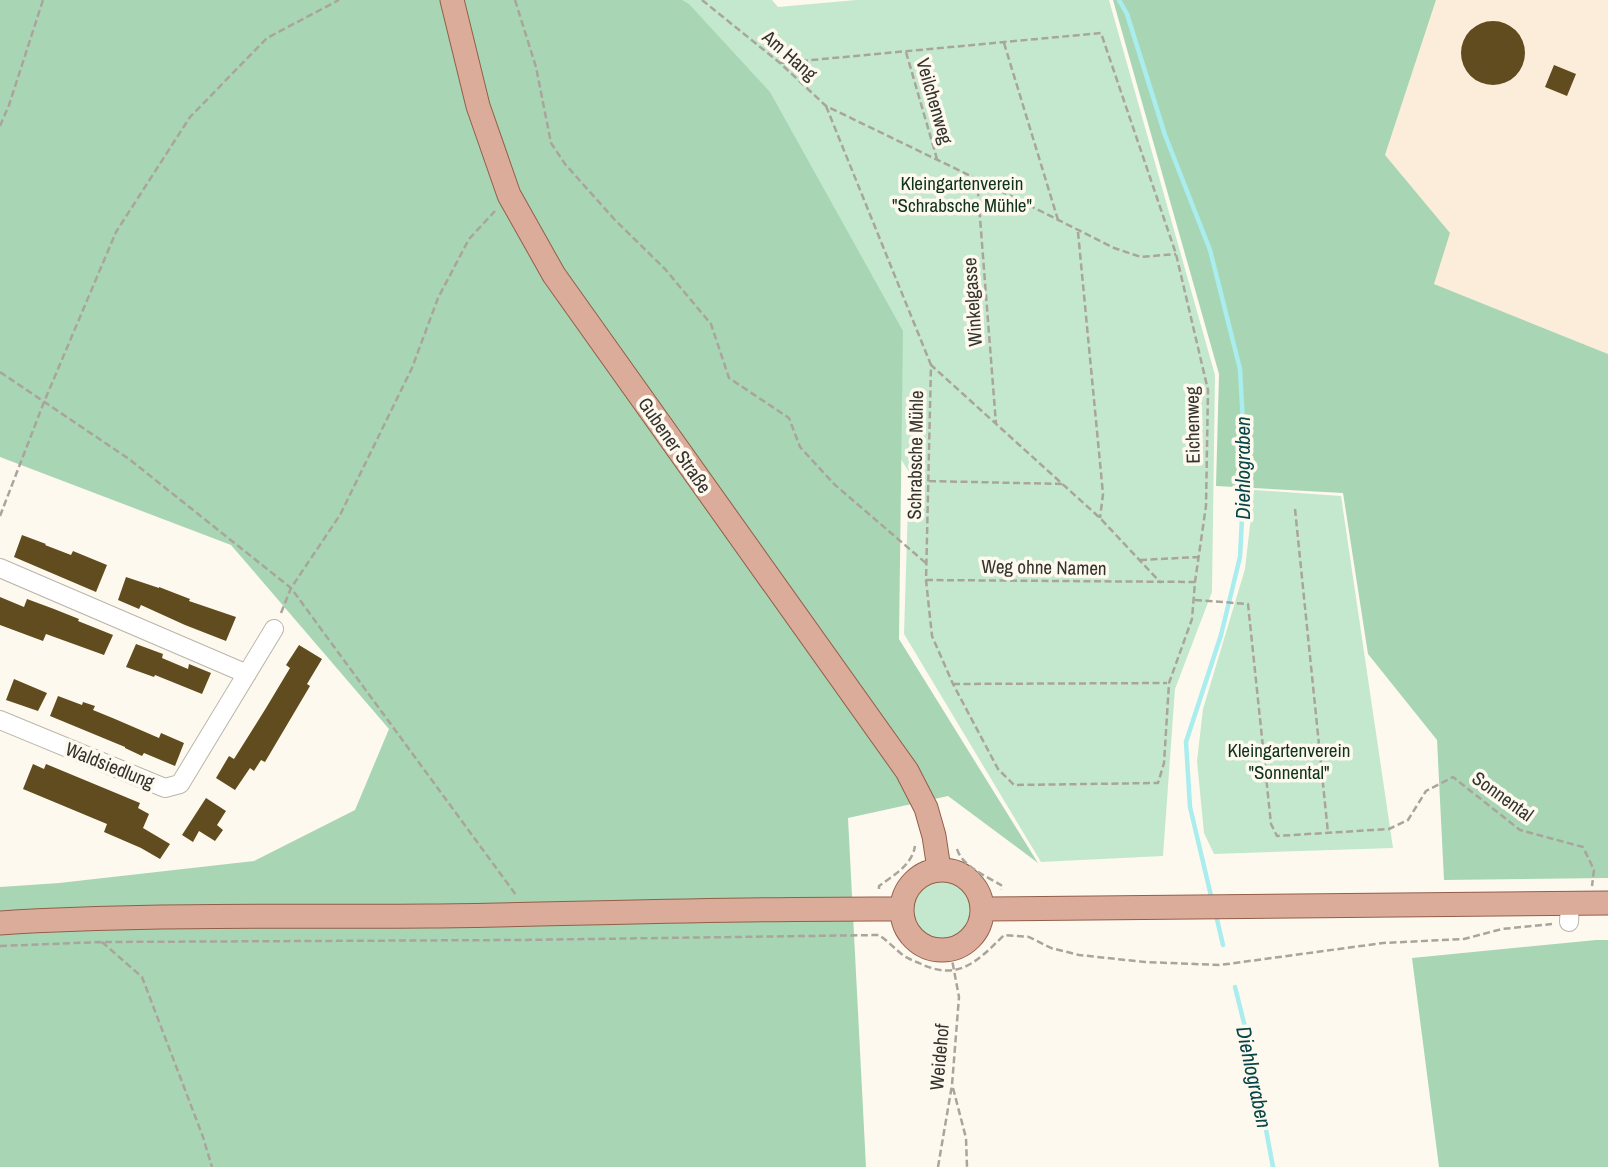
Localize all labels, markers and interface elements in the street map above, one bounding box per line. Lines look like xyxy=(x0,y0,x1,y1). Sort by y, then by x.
street label: Am Hang xyxy=(756,23,823,86)
street label: Veilchenweg xyxy=(910,55,960,147)
park label: Kleingartenverein "Schrabsche Mühle" xyxy=(892,170,1032,218)
street label: Winkelgasse xyxy=(956,257,988,347)
street label: Eichenweg xyxy=(1178,386,1206,464)
street label: Schrabsche Mühle xyxy=(901,390,929,520)
street label: Gubener Straße xyxy=(632,392,718,498)
water label: Diehlograben xyxy=(1228,416,1257,520)
street label: Weg ohne Namen xyxy=(981,553,1107,581)
street label: Waldsiedlung xyxy=(62,735,159,795)
park label: Kleingartenverein "Sonnental" xyxy=(1228,737,1351,785)
street label: Sonnental xyxy=(1467,765,1539,827)
street label: Weidehof xyxy=(923,1022,955,1091)
water label: Diehlograben xyxy=(1229,1023,1279,1131)

